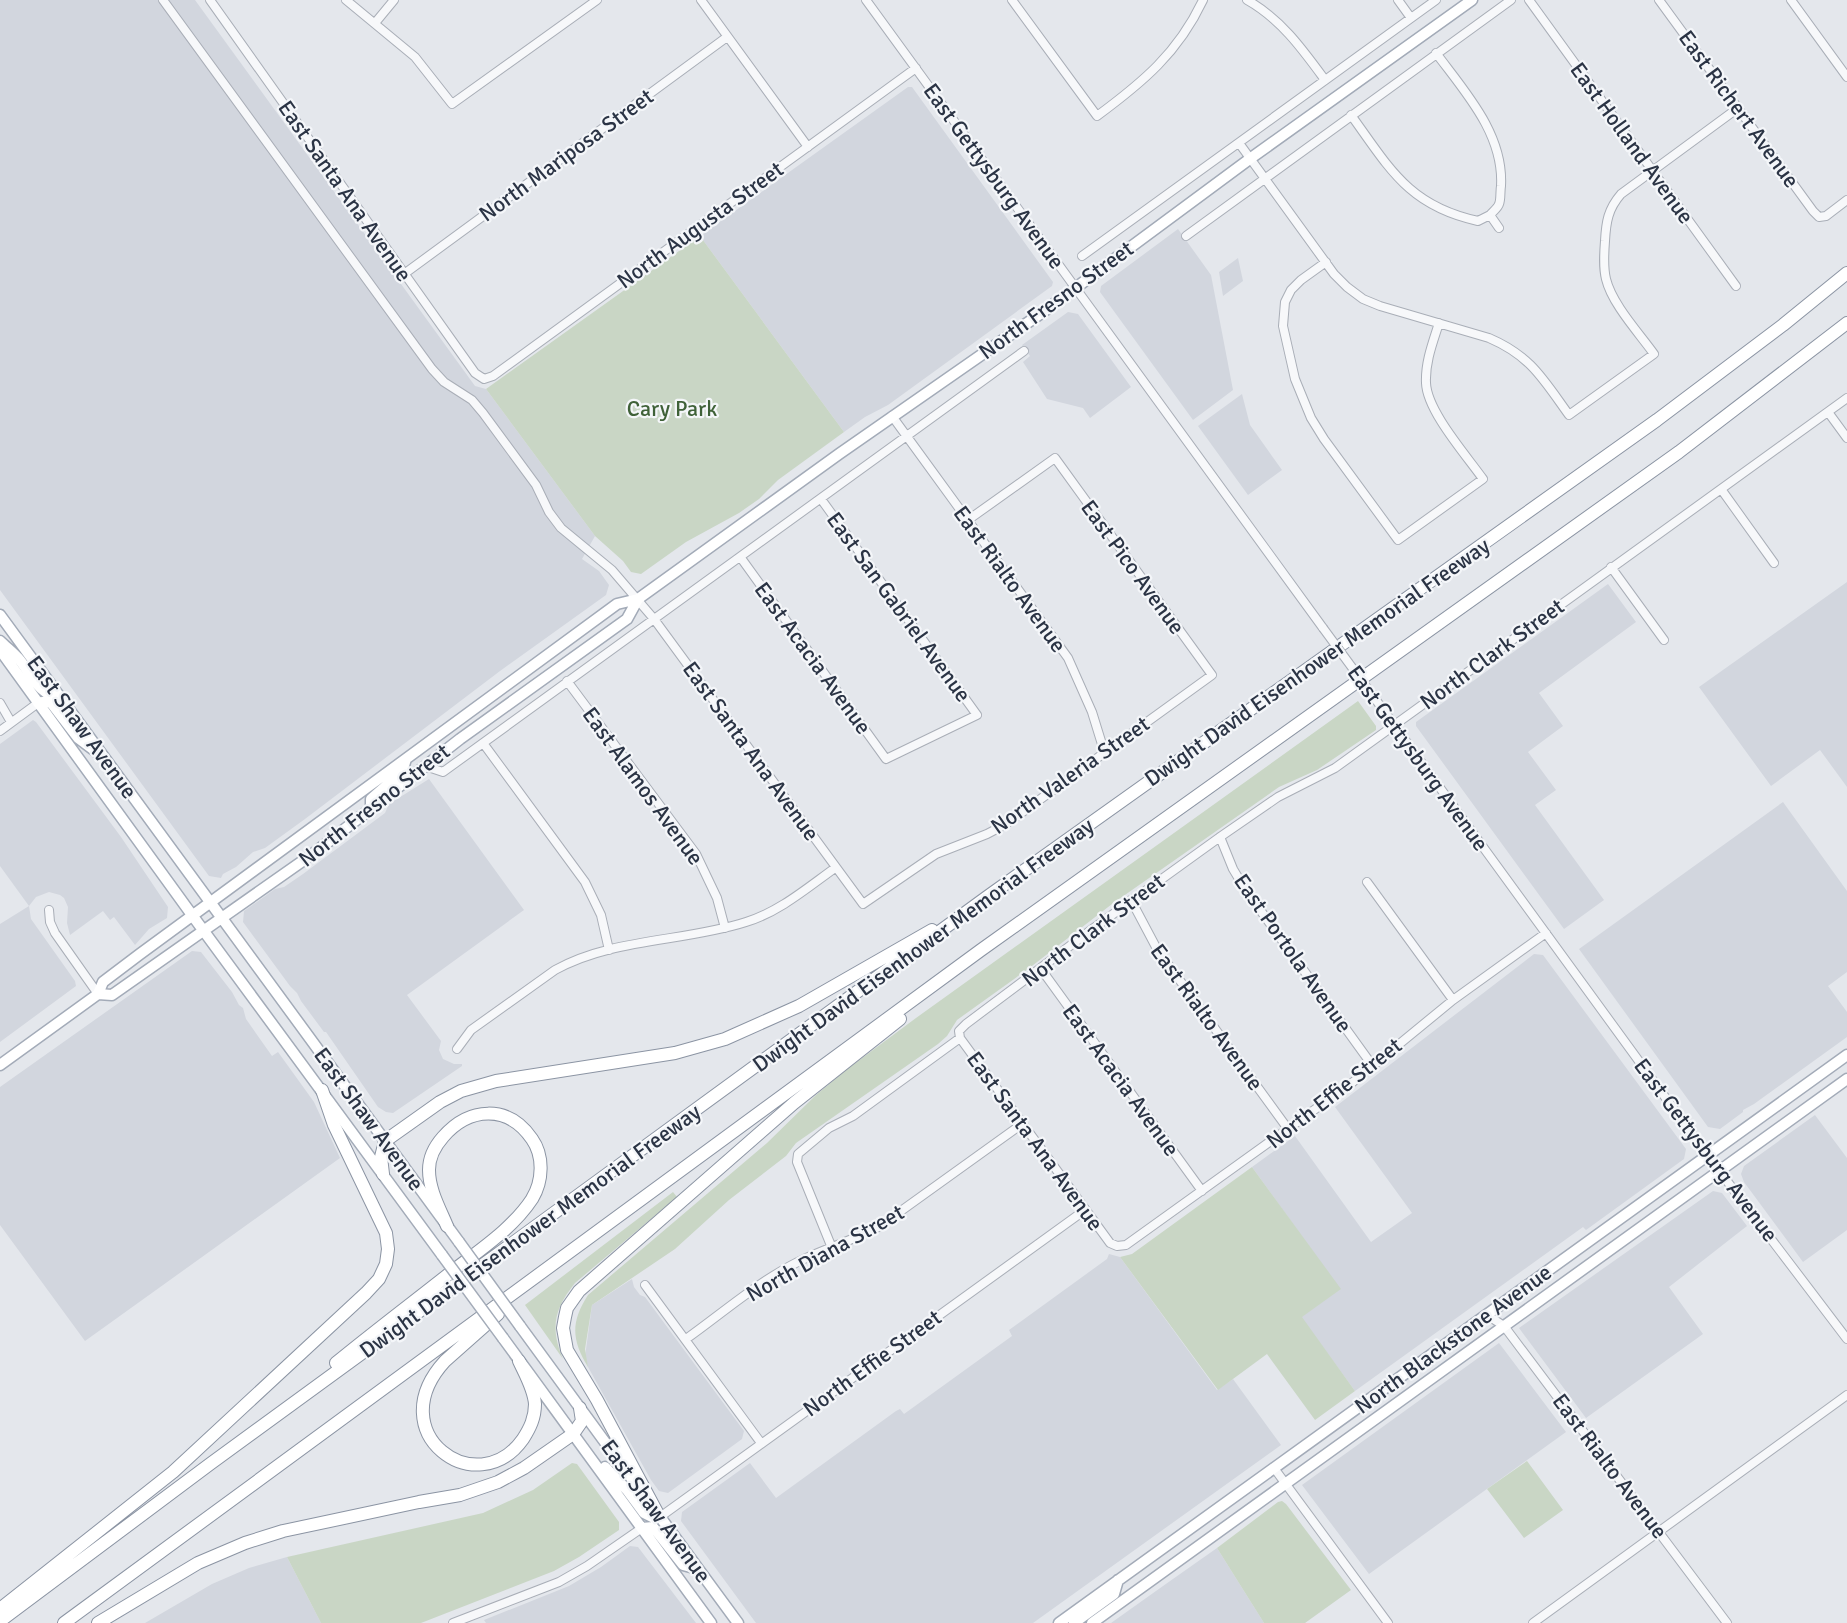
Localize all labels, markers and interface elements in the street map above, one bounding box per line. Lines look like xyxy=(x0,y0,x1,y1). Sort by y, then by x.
street label: East Richert Avenue xyxy=(1673,25,1805,193)
street label: East Holland Avenue xyxy=(1564,57,1700,229)
street label: East Gettysburg Avenue xyxy=(918,78,1070,274)
street label: North Mariposa Street xyxy=(474,83,659,227)
street label: East Santa Ana Avenue xyxy=(272,95,418,287)
street label: North Augusta Street xyxy=(612,155,789,294)
street label: North Fresno Street xyxy=(973,235,1139,365)
park label: Cary Park xyxy=(627,395,717,422)
street label: East Pico Avenue xyxy=(1075,495,1191,639)
street label: East Rialto Avenue xyxy=(948,500,1072,658)
street label: East San Gabriel Avenue xyxy=(821,507,977,707)
street label: Dwight David Eisenhower Memorial Freeway xyxy=(1139,531,1495,792)
street label: East Acacia Avenue xyxy=(749,577,877,739)
street label: North Clark Street xyxy=(1415,592,1570,715)
street label: East Shaw Avenue xyxy=(21,650,143,804)
street label: East Santa Ana Avenue xyxy=(677,656,825,846)
street label: East Gettysburg Avenue xyxy=(1342,660,1494,856)
street label: East Alamos Avenue xyxy=(577,702,709,870)
street label: North Valeria Street xyxy=(986,710,1155,840)
street label: North Fresno Street xyxy=(293,737,455,872)
street label: Dwight David Eisenhower Memorial Freeway xyxy=(747,812,1099,1078)
street label: North Clark Street xyxy=(1016,867,1170,992)
street label: East Portola Avenue xyxy=(1228,868,1358,1038)
street label: East Rialto Avenue xyxy=(1145,938,1269,1096)
street label: East Acacia Avenue xyxy=(1057,999,1185,1161)
street label: North Effie Street xyxy=(1261,1032,1407,1154)
street label: East Shaw Avenue xyxy=(308,1042,430,1196)
street label: East Santa Ana Avenue xyxy=(961,1046,1109,1236)
street label: East Gettysburg Avenue xyxy=(1628,1053,1784,1247)
street label: Dwight David Eisenhower Memorial Freeway xyxy=(354,1098,706,1364)
street label: North Diana Street xyxy=(741,1198,909,1308)
street label: North Blackstone Avenue xyxy=(1349,1258,1557,1420)
street label: North Effie Street xyxy=(798,1304,947,1422)
street label: East Rialto Avenue xyxy=(1547,1388,1673,1544)
street label: East Shaw Avenue xyxy=(595,1434,717,1588)

